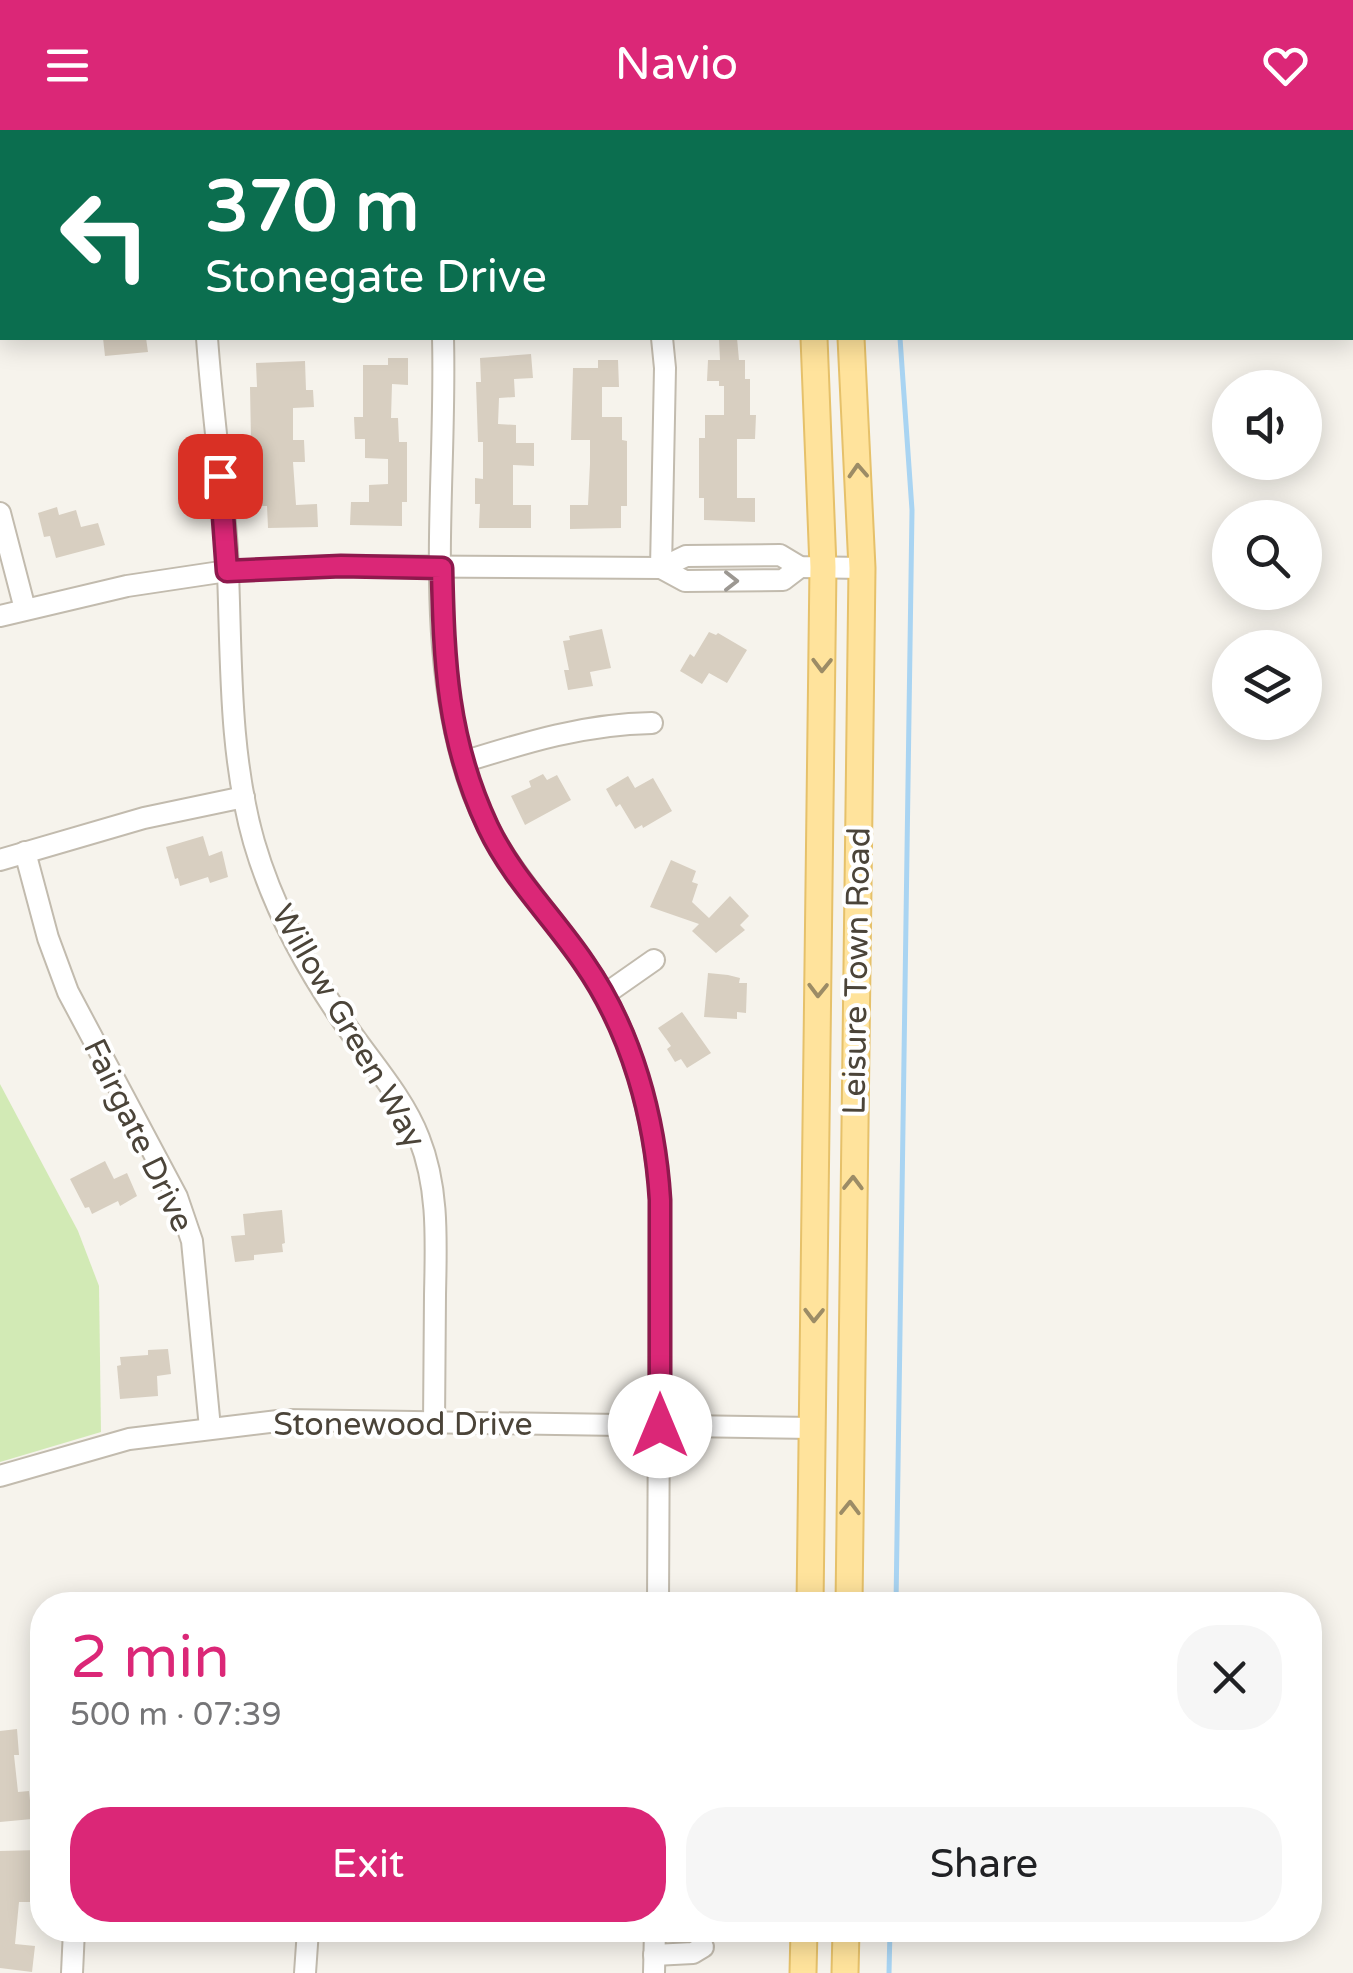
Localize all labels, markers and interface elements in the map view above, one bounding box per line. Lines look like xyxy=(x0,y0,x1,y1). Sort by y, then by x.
icon: menu xyxy=(40,38,95,93)
text: Navio xyxy=(615,38,738,92)
icon: heart xyxy=(1258,38,1313,93)
text: 370 m xyxy=(205,166,419,250)
icon: left xyxy=(40,170,170,300)
text: Stonegate Drive xyxy=(205,251,547,305)
map controls xyxy=(1212,370,1322,740)
button: sound xyxy=(1212,370,1322,480)
pin xyxy=(178,434,263,519)
icon: arrive xyxy=(193,449,248,504)
one-way arrow xyxy=(847,462,868,478)
button: search xyxy=(1212,500,1322,610)
one-way arrow xyxy=(724,570,740,592)
button: layers xyxy=(1212,630,1322,740)
one-way arrow xyxy=(811,658,833,673)
street label: Leisure Town Road xyxy=(835,827,879,1115)
street label: Willow Green Way xyxy=(263,898,433,1155)
one-way arrow xyxy=(807,982,829,998)
street label: Fairgate Drive xyxy=(75,1033,201,1238)
one-way arrow xyxy=(843,1174,864,1190)
one-way arrow xyxy=(803,1308,825,1323)
position arrow xyxy=(608,1374,712,1478)
street label: Stonewood Drive xyxy=(273,1406,533,1444)
one-way arrow xyxy=(839,1499,860,1515)
text: 2 min xyxy=(70,1622,230,1694)
button: close xyxy=(1177,1625,1282,1730)
text: 500 m · 07:39 xyxy=(70,1696,282,1734)
button: Exit xyxy=(70,1807,666,1922)
button: Share xyxy=(686,1807,1282,1922)

